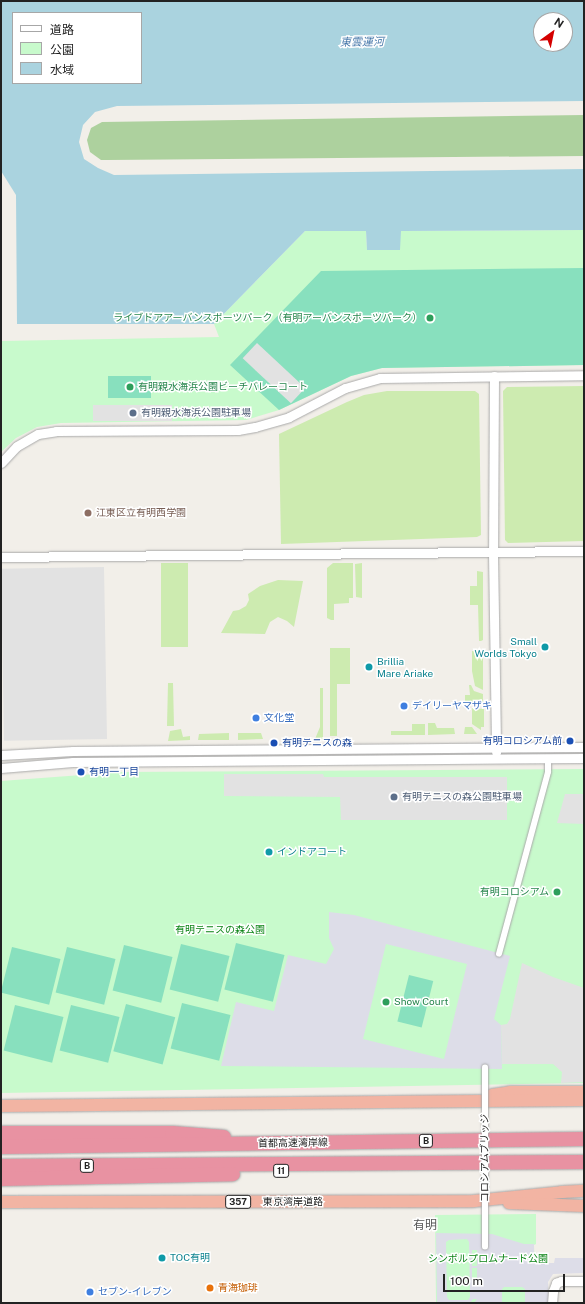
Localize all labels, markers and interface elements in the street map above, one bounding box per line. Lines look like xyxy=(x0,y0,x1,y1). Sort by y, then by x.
legend xyxy=(12,12,142,84)
north arrow xyxy=(533,12,573,52)
text: N xyxy=(552,15,566,30)
text: 道路 xyxy=(50,23,74,37)
water label: 東雲運河 xyxy=(340,35,384,49)
text: 公園 xyxy=(50,43,74,57)
text: 水域 xyxy=(50,63,74,77)
place label: ライブドアアーバンスポーツパーク（有明アーバンスポーツパーク） xyxy=(113,312,422,324)
marker: ライブドアアーバンスポーツパーク（有明アーバンスポーツパーク） xyxy=(425,313,435,323)
place label: 有明親水海浜公園ビーチバレーコート xyxy=(138,381,308,393)
marker: 有明親水海浜公園ビーチバレーコート xyxy=(125,382,135,392)
place label: 有明親水海浜公園駐車場 xyxy=(141,407,251,419)
marker: 有明親水海浜公園駐車場 xyxy=(128,408,138,418)
place label: 江東区立有明西学園 xyxy=(96,507,186,519)
marker: 江東区立有明西学園 xyxy=(83,508,93,518)
place label: Small Worlds Tokyo xyxy=(475,635,537,658)
marker: Small Worlds Tokyo xyxy=(540,642,550,652)
place label: Brillia Mare Ariake xyxy=(377,655,433,678)
marker: Brillia Mare Ariake xyxy=(364,662,374,672)
place label: デイリーヤマザキ xyxy=(412,700,492,712)
marker: デイリーヤマザキ xyxy=(399,701,409,711)
place label: 文化堂 xyxy=(264,712,294,724)
marker: 文化堂 xyxy=(251,713,261,723)
place label: 有明コロシアム前 xyxy=(482,735,562,747)
marker: 有明コロシアム前 xyxy=(565,736,575,746)
place label: 有明テニスの森 xyxy=(282,737,352,749)
marker: 有明テニスの森 xyxy=(269,738,279,748)
place label: 有明一丁目 xyxy=(89,766,139,778)
marker: 有明一丁目 xyxy=(76,767,86,777)
place label: 有明テニスの森公園駐車場 xyxy=(402,791,522,803)
marker: 有明テニスの森公園駐車場 xyxy=(389,792,399,802)
place label: インドアコート xyxy=(277,846,347,858)
marker: インドアコート xyxy=(264,847,274,857)
place label: 有明コロシアム xyxy=(479,886,549,898)
marker: 有明コロシアム xyxy=(552,887,562,897)
park label: 有明テニスの森公園 xyxy=(175,924,265,936)
place label: Show Court xyxy=(394,996,448,1008)
marker: Show Court xyxy=(381,997,391,1007)
street label: コロシアムブリッジ xyxy=(479,1113,491,1203)
road number: B xyxy=(418,1134,434,1148)
street label: 首都高速湾岸線 xyxy=(258,1136,328,1150)
road number: B xyxy=(79,1159,95,1173)
road number: 11 xyxy=(273,1164,289,1178)
road number: 357 xyxy=(225,1195,251,1209)
street label: 東京湾岸道路 xyxy=(263,1196,323,1208)
district label: 有明 xyxy=(413,1219,437,1233)
place label: TOC有明 xyxy=(170,1252,210,1264)
marker: TOC有明 xyxy=(157,1253,167,1263)
park label: シンボルプロムナード公園 xyxy=(428,1253,548,1265)
scale bar xyxy=(445,1266,567,1292)
text: 100 m xyxy=(450,1274,483,1288)
place label: 青海珈琲 xyxy=(218,1282,258,1294)
marker: 青海珈琲 xyxy=(205,1283,215,1293)
place label: セブン-イレブン xyxy=(98,1286,172,1298)
marker: セブン-イレブン xyxy=(85,1287,95,1297)

